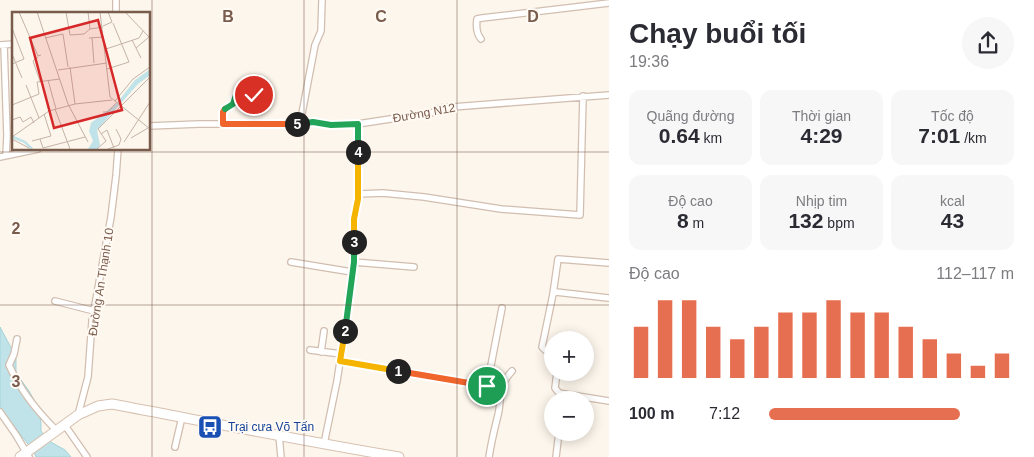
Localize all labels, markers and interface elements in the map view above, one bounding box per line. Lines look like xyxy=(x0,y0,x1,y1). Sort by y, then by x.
text: B xyxy=(222,8,234,25)
text: C xyxy=(375,8,387,25)
text: D xyxy=(527,8,539,25)
inset map xyxy=(12,12,150,150)
button: share xyxy=(962,17,1014,69)
text: Chạy buổi tối xyxy=(629,18,806,49)
text: 19:36 xyxy=(629,53,669,70)
pin xyxy=(233,74,275,116)
icon: check xyxy=(240,81,268,109)
street label: Đường N12 xyxy=(392,101,457,125)
text: Quãng đường xyxy=(647,108,734,124)
text: Thời gian xyxy=(792,108,851,124)
text: Tốc độ xyxy=(931,108,974,124)
pin: 5 xyxy=(284,112,310,136)
text: 5 xyxy=(294,116,301,132)
text: 0.64 xyxy=(659,124,700,147)
text: 4:29 xyxy=(800,124,843,147)
text: 7:01 xyxy=(918,124,960,147)
text: km xyxy=(700,130,722,146)
text: /km xyxy=(960,130,987,146)
pin: 4 xyxy=(346,140,370,164)
text: 4 xyxy=(355,144,362,160)
text: Độ cao xyxy=(668,193,713,209)
text: Nhịp tim xyxy=(796,193,847,209)
text: kcal xyxy=(940,193,965,209)
text: 8 xyxy=(677,209,689,232)
text: 132 xyxy=(788,209,823,232)
text: 43 xyxy=(941,209,964,232)
text: m xyxy=(689,215,704,231)
text: bpm xyxy=(823,215,855,231)
text: 2 xyxy=(12,220,21,237)
street label: Đường An Thạnh 10 xyxy=(86,227,116,337)
pin: 3 xyxy=(342,230,366,254)
text: 3 xyxy=(351,234,358,250)
text: Độ cao xyxy=(629,265,680,282)
text: 112–117 m xyxy=(936,265,1014,282)
pin: 2 xyxy=(332,318,358,344)
text: 2 xyxy=(342,323,349,339)
map controls xyxy=(544,331,594,441)
button: + xyxy=(544,331,594,381)
pin: 1 xyxy=(386,358,410,384)
text: 1 xyxy=(395,363,402,379)
pin xyxy=(466,365,508,407)
icon: arrive xyxy=(473,372,501,400)
text: 3 xyxy=(12,373,21,390)
button: − xyxy=(544,391,594,441)
text: 100 m xyxy=(629,405,674,422)
text: 7:12 xyxy=(709,405,740,422)
bus stop icon: Trại cưa Võ Tấn xyxy=(197,414,223,440)
place label: Trại cưa Võ Tấn xyxy=(228,420,314,434)

